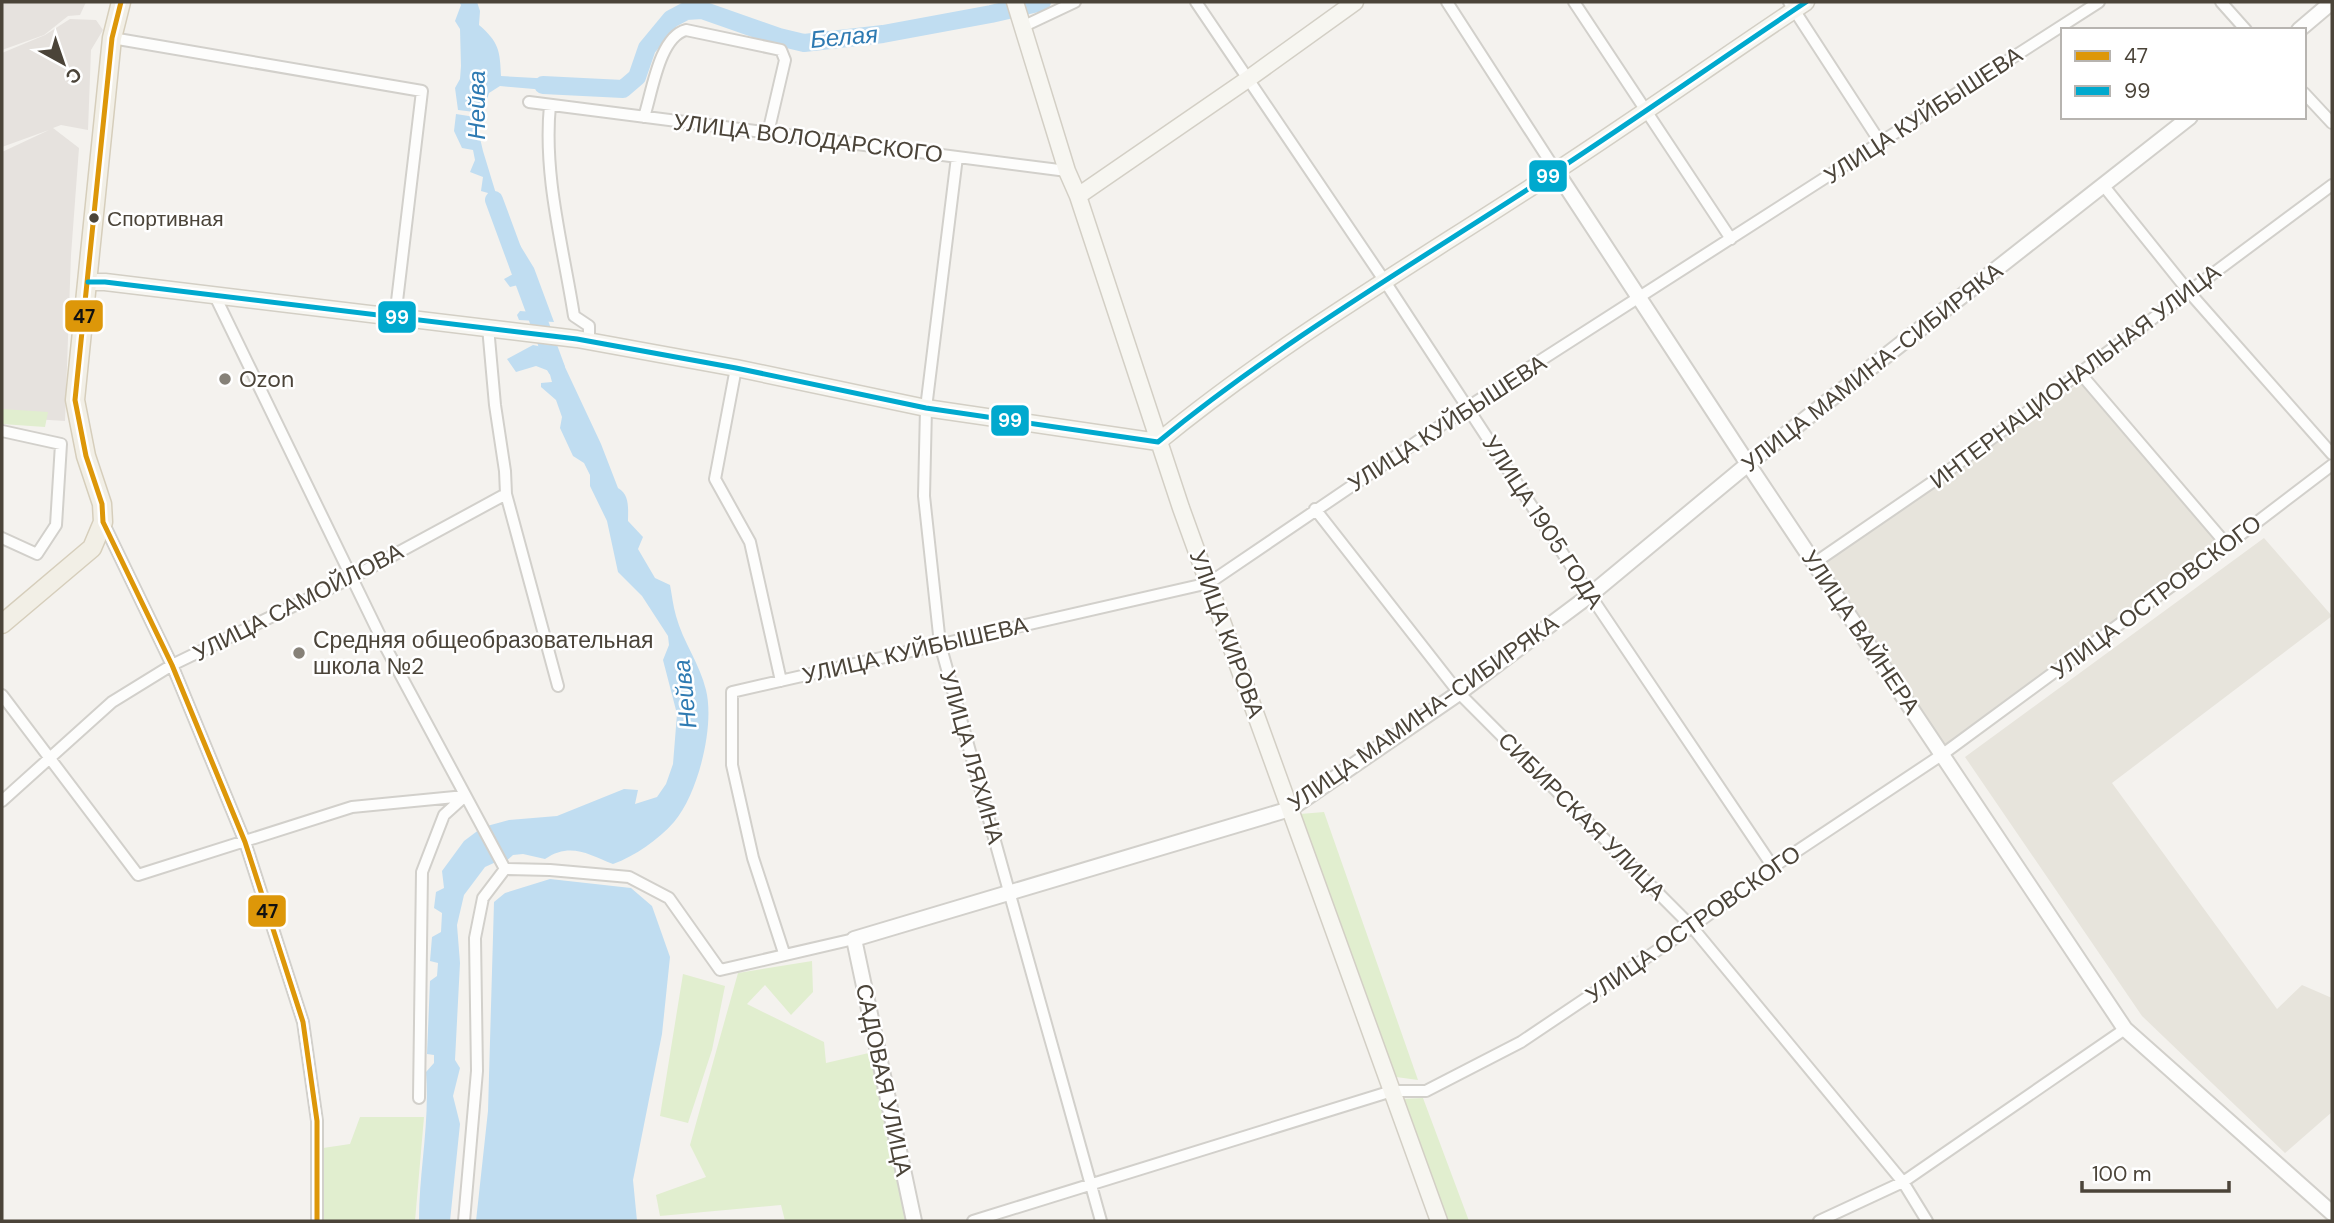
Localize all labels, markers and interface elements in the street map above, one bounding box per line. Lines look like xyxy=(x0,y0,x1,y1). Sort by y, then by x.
water label: Белая xyxy=(809,18,879,55)
north arrow xyxy=(28,28,98,98)
legend xyxy=(2061,28,2306,119)
street label: УЛИЦА КУЙБЫШЕВА xyxy=(1818,39,2028,190)
text: 47 xyxy=(2124,42,2148,70)
text: С xyxy=(60,62,87,90)
water label: Нейва xyxy=(461,70,492,140)
text: 99 xyxy=(2124,77,2150,105)
street label: УЛИЦА ВОЛОДАРСКОГО xyxy=(672,107,944,169)
line badge: 99 xyxy=(1528,159,1568,193)
text: 99 xyxy=(1536,164,1560,189)
place label: Спортивная xyxy=(107,205,224,233)
marker: Спортивная xyxy=(87,211,101,225)
street label: УЛИЦА МАМИНА-СИБИРЯКА xyxy=(1735,255,2009,478)
street label: ИНТЕРНАЦИОНАЛЬНАЯ УЛИЦА xyxy=(1924,256,2227,495)
line badge: 47 xyxy=(64,299,104,333)
line badge: 99 xyxy=(377,300,417,334)
text: 47 xyxy=(73,304,95,329)
text: 99 xyxy=(385,305,409,330)
street label: УЛИЦА КУЙБЫШЕВА xyxy=(1342,347,1552,498)
place label: Ozon xyxy=(239,364,294,394)
marker: Ozon xyxy=(217,371,233,387)
line badge: 99 xyxy=(990,404,1030,437)
text: 99 xyxy=(998,408,1022,433)
street label: УЛИЦА 1905 ГОДА xyxy=(1476,430,1611,615)
street label: УЛИЦА ОСТРОВСКОГО xyxy=(2045,508,2267,686)
street label: УЛИЦА САМОЙЛОВА xyxy=(188,536,409,668)
street label: УЛИЦА ВАЙНЕРА xyxy=(1795,544,1927,720)
street label: УЛИЦА КИРОВА xyxy=(1183,546,1272,723)
street label: УЛИЦА МАМИНА-СИБИРЯКА xyxy=(1282,608,1565,818)
street label: УЛИЦА КУЙБЫШЕВА xyxy=(799,609,1031,691)
place label: Средняя общеобразовательная школа №2 xyxy=(313,625,654,681)
marker: Средняя общеобразовательная школа №2 xyxy=(291,645,307,661)
water label: Нейва xyxy=(665,658,704,730)
street label: УЛИЦА ЛЯХИНА xyxy=(933,667,1011,848)
street label: СИБИРСКАЯ УЛИЦА xyxy=(1492,726,1673,907)
street label: УЛИЦА ОСТРОВСКОГО xyxy=(1580,838,1806,1010)
line badge: 47 xyxy=(247,894,287,928)
text: 47 xyxy=(256,899,278,924)
street label: САДОВАЯ УЛИЦА xyxy=(849,981,919,1180)
scale bar xyxy=(2082,1150,2229,1194)
text: 100 m xyxy=(2092,1160,2152,1188)

